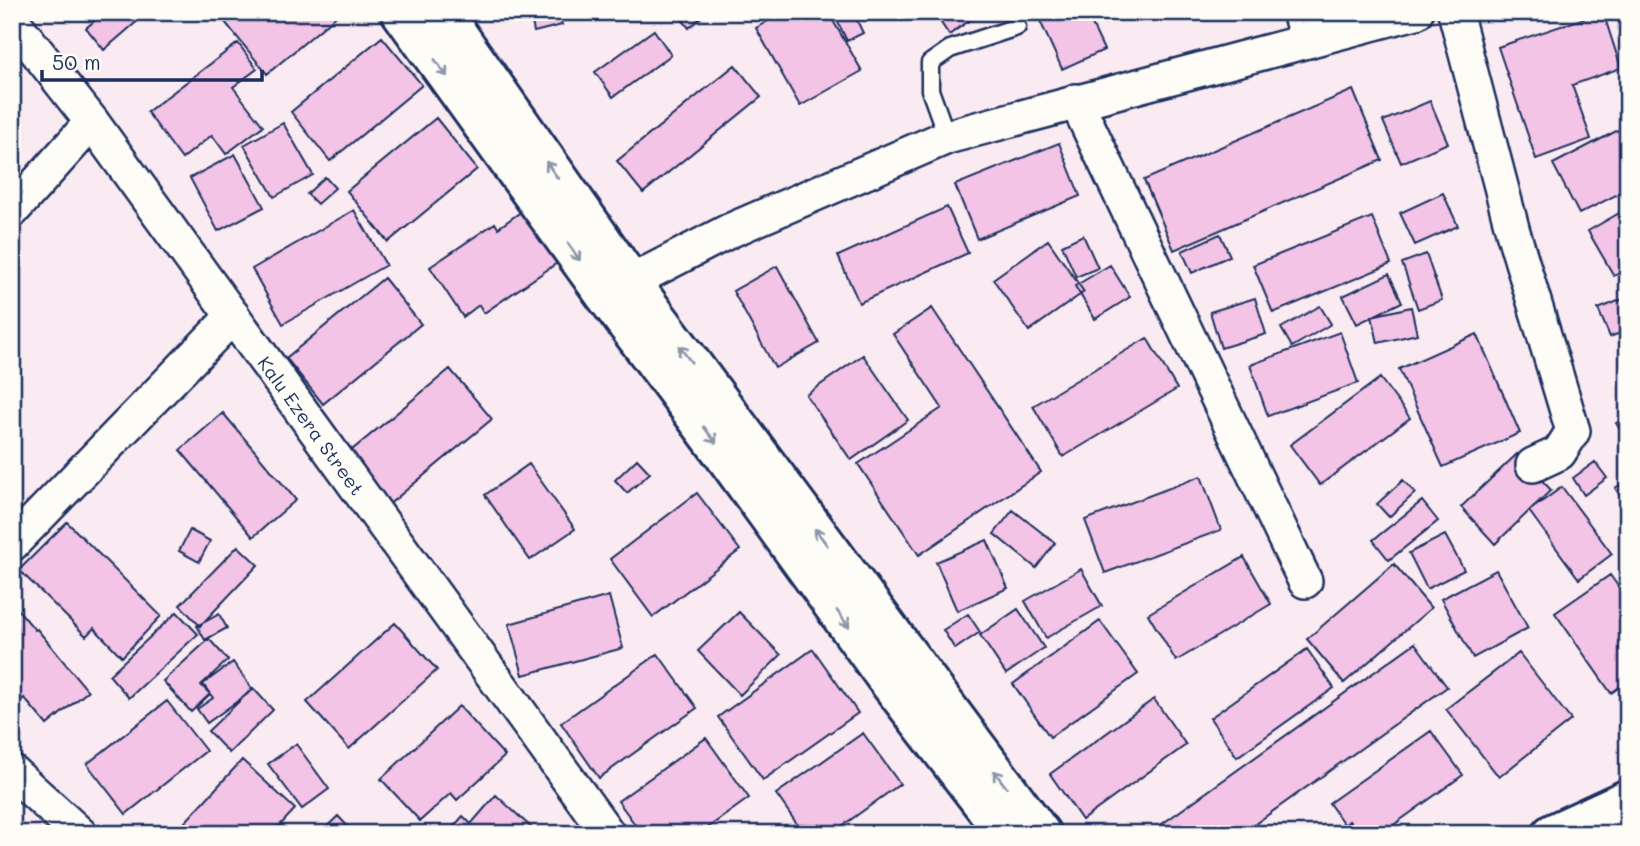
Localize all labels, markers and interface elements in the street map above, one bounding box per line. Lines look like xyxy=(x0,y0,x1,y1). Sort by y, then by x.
scale bar xyxy=(42,38,262,82)
text: 50 m xyxy=(52,48,101,75)
one-way arrow xyxy=(433,58,448,77)
one-way arrow xyxy=(545,161,559,180)
one-way arrow xyxy=(567,242,581,261)
one-way arrow xyxy=(678,345,693,364)
street label: Kalu Ezera Street xyxy=(253,351,370,500)
one-way arrow xyxy=(702,425,717,444)
one-way arrow xyxy=(813,528,828,547)
one-way arrow xyxy=(836,609,851,628)
one-way arrow xyxy=(993,770,1007,789)

